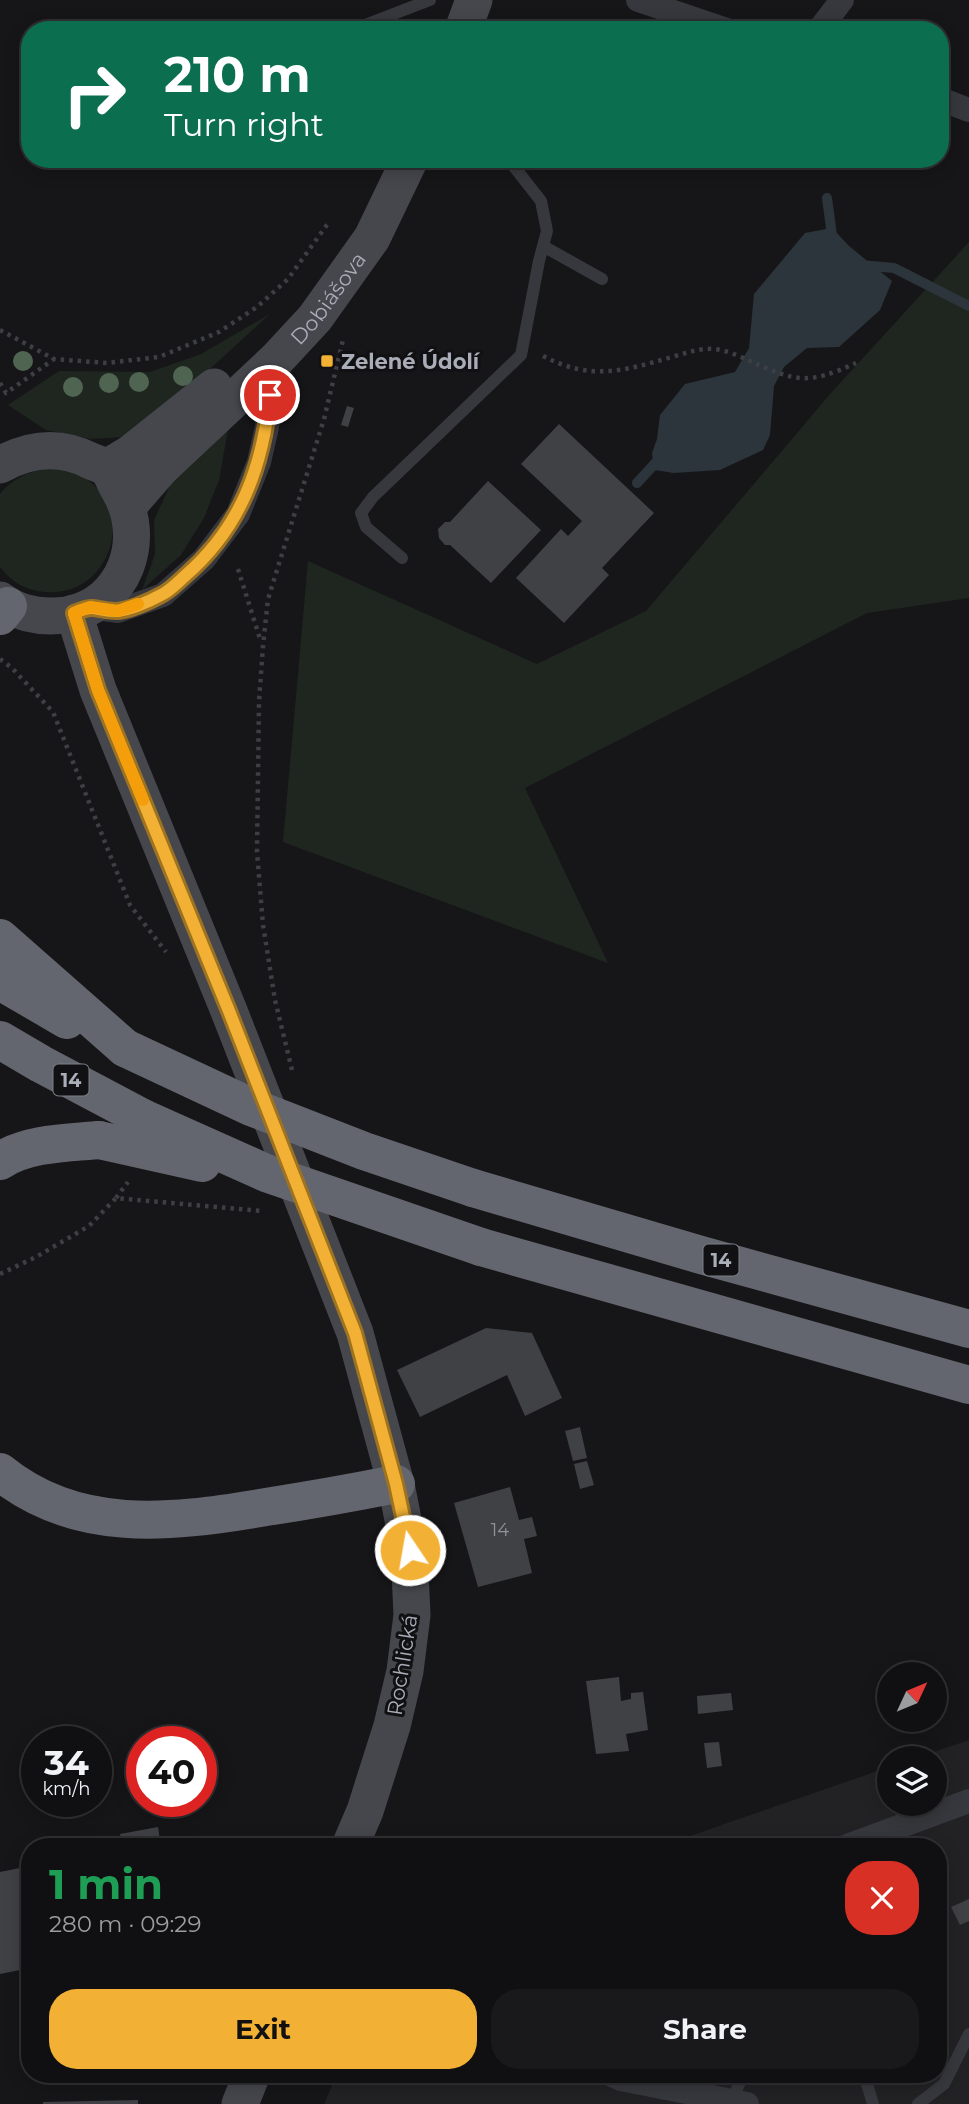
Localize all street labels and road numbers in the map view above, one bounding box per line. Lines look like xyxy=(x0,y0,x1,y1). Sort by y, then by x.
street label: Dobiášova xyxy=(285,247,371,349)
road number: 14 xyxy=(54,1064,88,1096)
road number: 14 xyxy=(704,1244,738,1276)
street label: Rochlická xyxy=(382,1613,422,1717)

